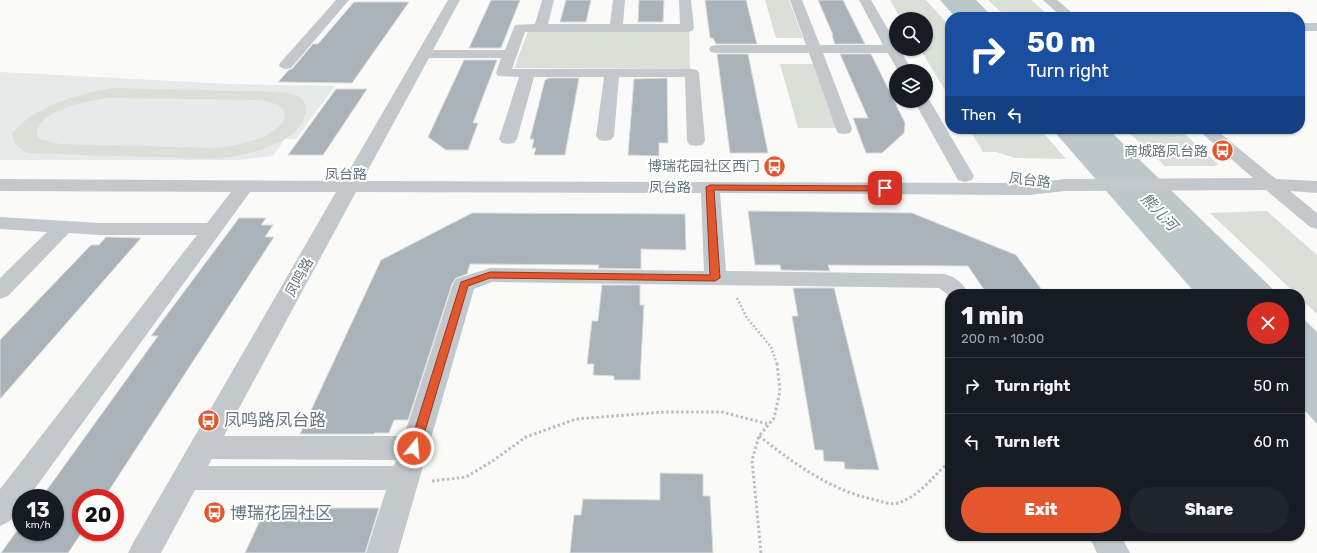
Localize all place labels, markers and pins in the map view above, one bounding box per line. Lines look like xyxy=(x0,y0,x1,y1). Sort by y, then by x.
bus stop icon: 商城路凤台路 xyxy=(1210,138,1236,164)
place label: 商城路凤台路 xyxy=(1124,143,1208,160)
bus stop icon: 博瑞花园社区西门 xyxy=(762,153,788,179)
place label: 博瑞花园社区西门 xyxy=(648,158,760,175)
pin xyxy=(868,171,902,205)
bus stop icon: 凤鸣路凤台路 xyxy=(195,407,221,433)
place label: 凤鸣路凤台路 xyxy=(224,410,326,430)
bus stop icon: 博瑞花园社区 xyxy=(202,500,228,526)
place label: 博瑞花园社区 xyxy=(230,503,332,523)

